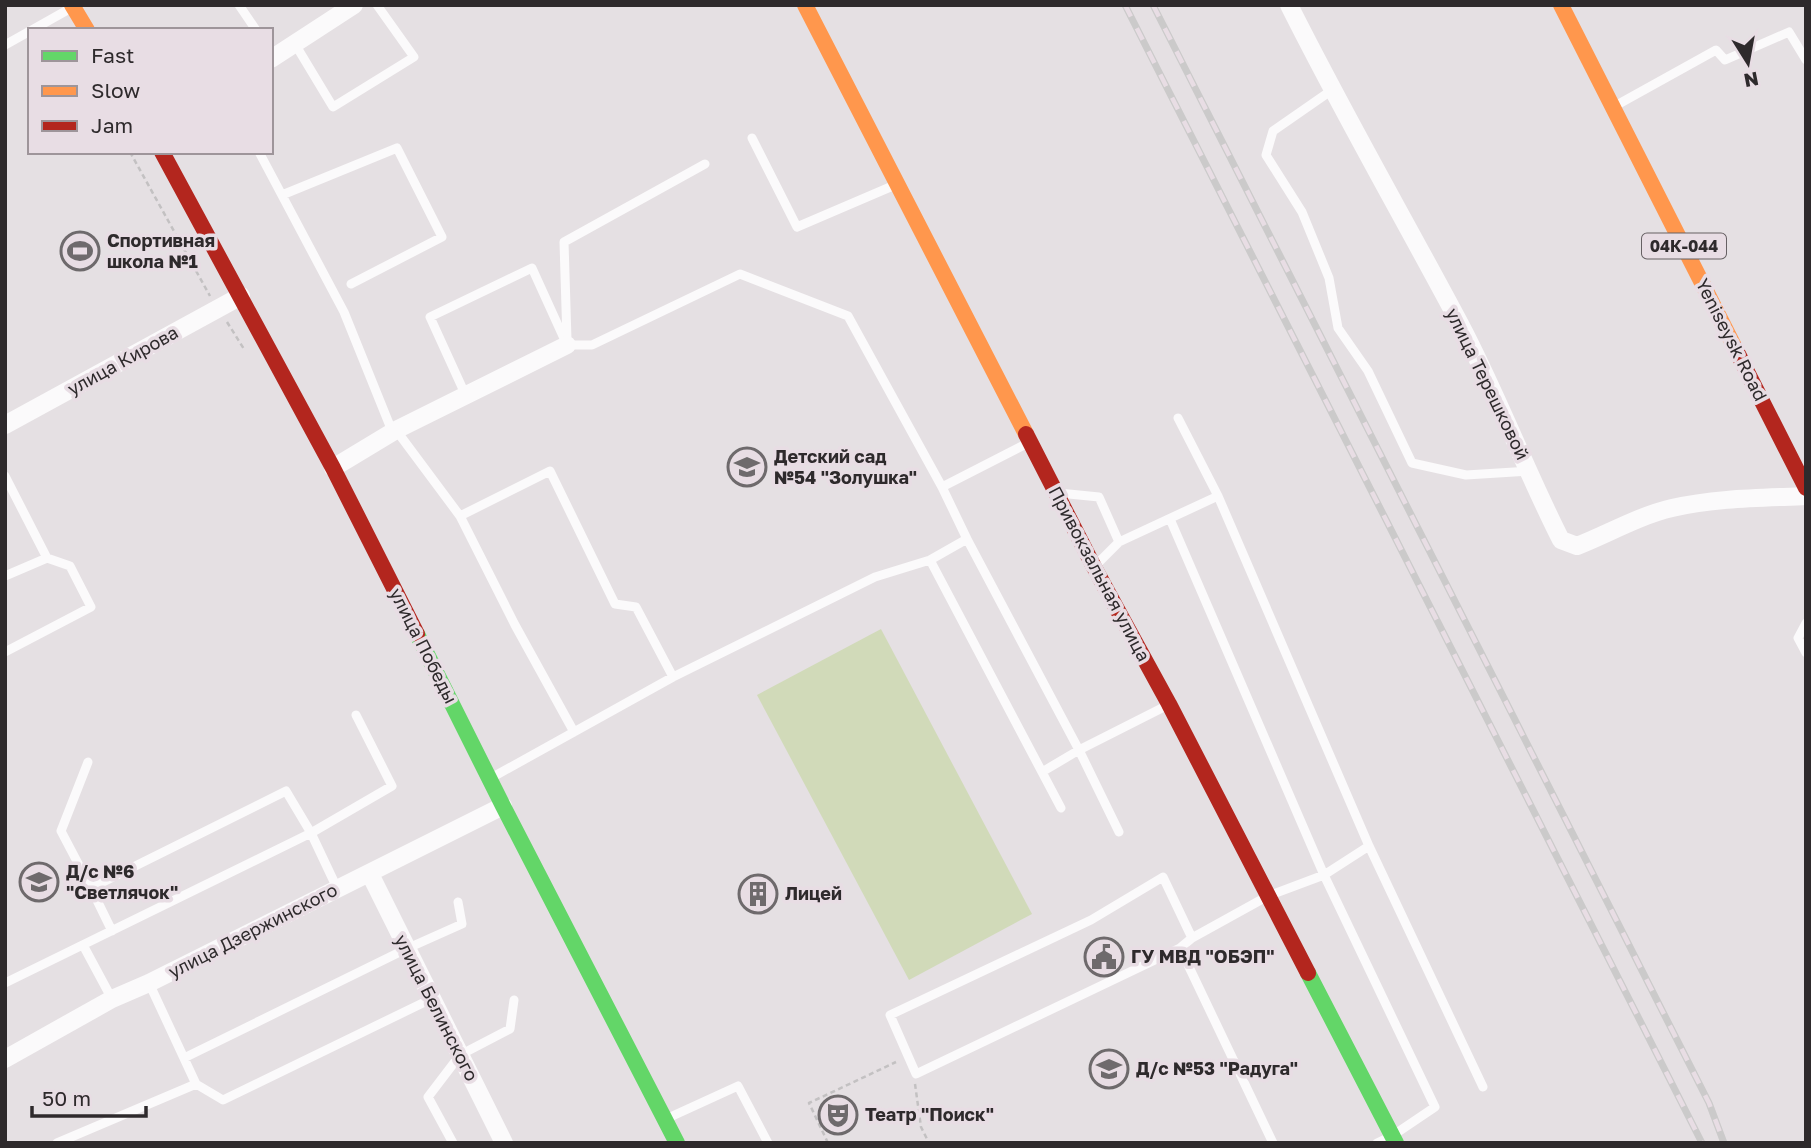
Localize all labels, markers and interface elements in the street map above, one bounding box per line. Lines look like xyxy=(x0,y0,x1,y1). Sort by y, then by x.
legend xyxy=(28,28,273,154)
north arrow xyxy=(1713,28,1783,98)
text: Fast xyxy=(91,42,134,68)
text: N xyxy=(1742,68,1761,93)
text: Slow xyxy=(91,77,140,103)
text: Jam xyxy=(91,112,133,138)
place label: Спортивная школа №1 xyxy=(107,229,215,272)
sports icon: Спортивная школа №1 xyxy=(59,230,101,272)
road number: 04К-044 xyxy=(1642,234,1726,258)
street label: Yeniseysk Road xyxy=(1692,275,1772,404)
street label: улица Терешковой xyxy=(1442,304,1534,463)
street label: улица Кирова xyxy=(63,321,182,400)
place label: Детский сад №54 "Золушка" xyxy=(774,445,917,488)
school or university icon: Детский сад №54 "Золушка" xyxy=(726,446,768,488)
street label: Привокзальная улица xyxy=(1044,482,1155,665)
street label: улица Победы xyxy=(385,584,462,707)
place label: Д/с №6 "Светлячок" xyxy=(66,860,178,903)
school or university icon: Д/с №6 "Светлячок" xyxy=(18,861,60,903)
building icon: Лицей xyxy=(737,873,779,915)
street label: улица Дзержинского xyxy=(164,878,341,982)
place label: Лицей xyxy=(785,882,842,904)
street label: улица Белинского xyxy=(390,931,483,1084)
public building icon: ГУ МВД "ОБЭП" xyxy=(1083,936,1125,978)
place label: ГУ МВД "ОБЭП" xyxy=(1131,945,1274,967)
school or university icon: Д/с №53 "Радуга" xyxy=(1088,1048,1130,1090)
place label: Д/с №53 "Радуга" xyxy=(1136,1057,1298,1079)
scale bar xyxy=(32,1074,145,1118)
text: 50 m xyxy=(42,1085,91,1111)
theatre icon: Театр "Поиск" xyxy=(817,1094,859,1136)
place label: Театр "Поиск" xyxy=(865,1103,994,1125)

